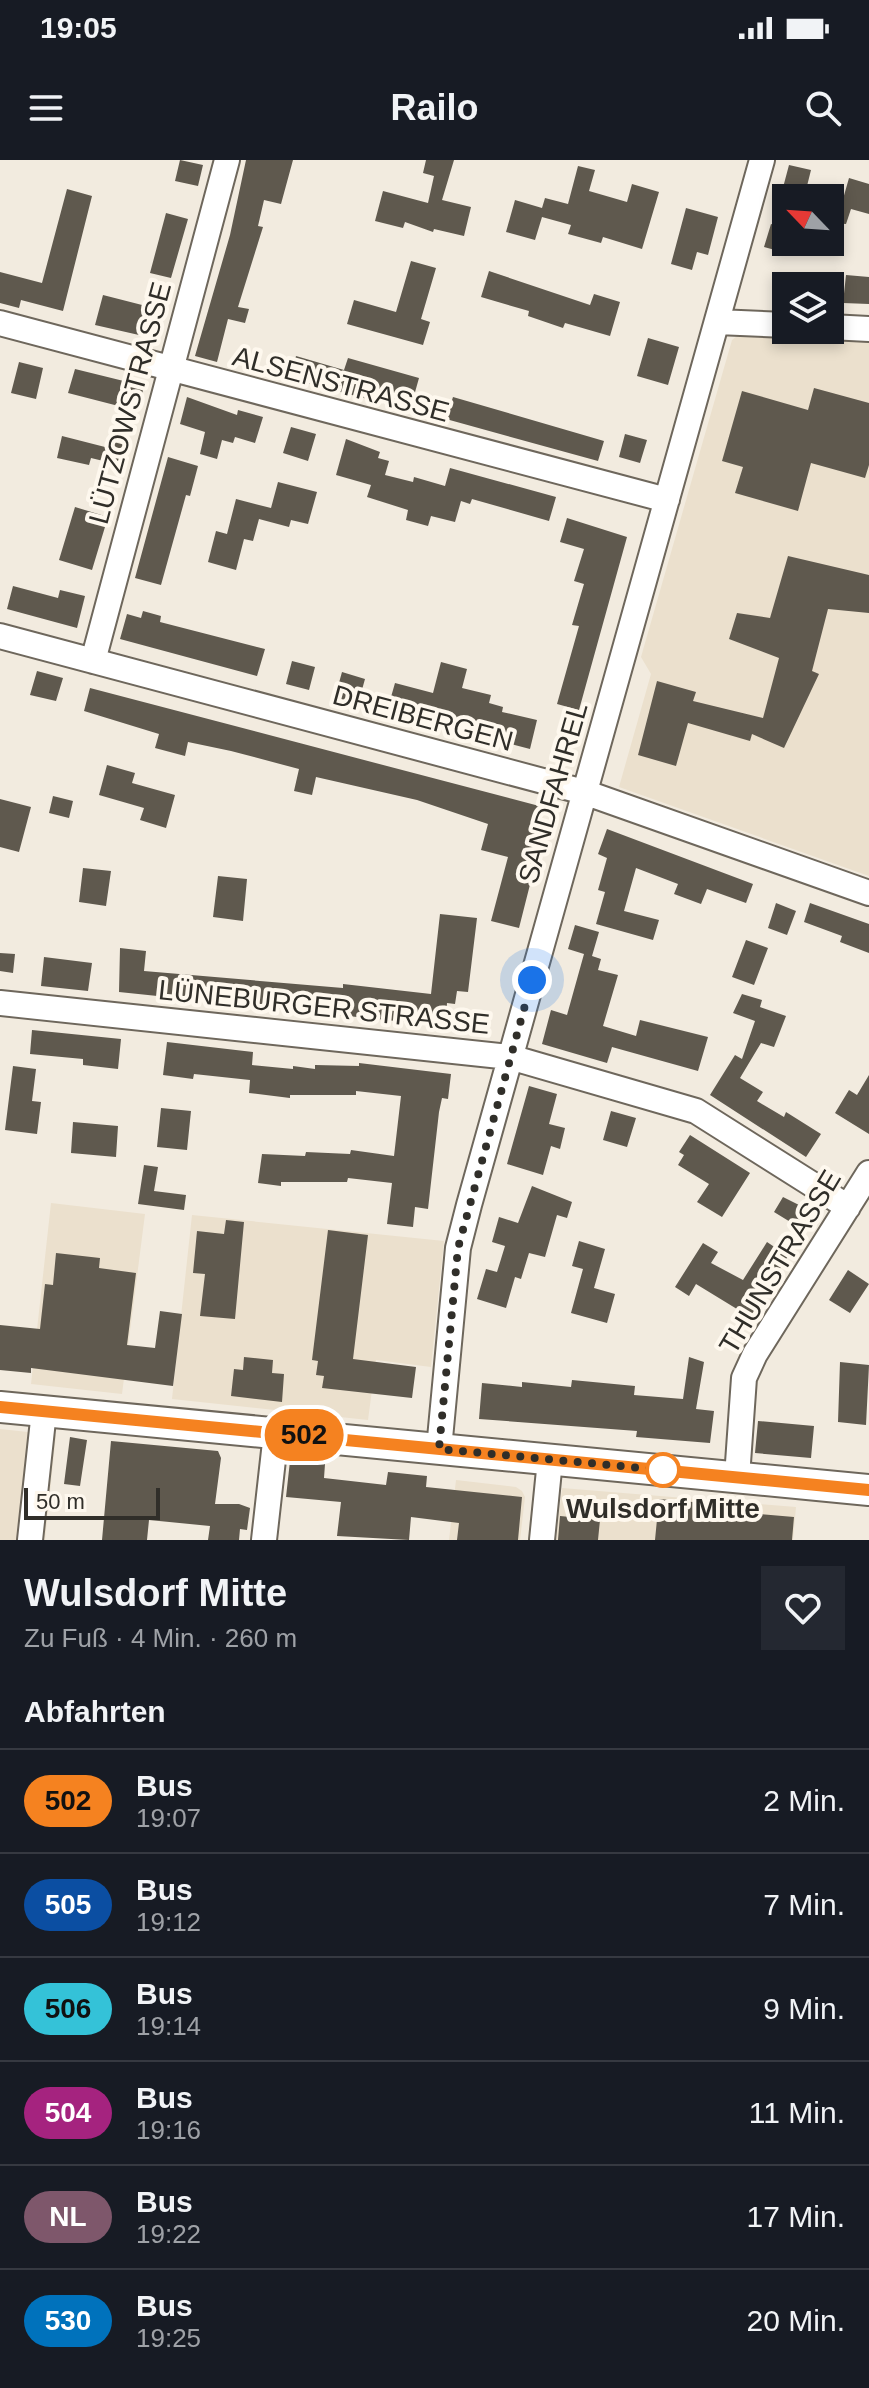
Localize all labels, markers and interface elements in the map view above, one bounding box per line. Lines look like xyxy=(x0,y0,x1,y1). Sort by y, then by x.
text: 19:05 xyxy=(40,11,117,44)
icon: menu xyxy=(24,86,68,130)
icon: search xyxy=(801,86,845,130)
text: Railo xyxy=(390,87,479,128)
north arrow xyxy=(772,184,844,256)
map controls xyxy=(772,184,844,344)
button: layers xyxy=(772,272,844,344)
street label: LÜTZOWSTRASSE xyxy=(83,279,177,527)
street label: ALSENSTRASSE xyxy=(230,340,452,428)
street label: DREIBERGEN xyxy=(330,679,516,757)
street label: SANDFAHREL xyxy=(512,699,594,887)
your location xyxy=(512,960,552,1000)
street label: LÜNEBURGER STRASSE xyxy=(157,974,491,1040)
street label: THUNSTRASSE xyxy=(713,1165,847,1359)
line badge: 502 xyxy=(258,1409,350,1461)
text: 502 xyxy=(281,1419,327,1450)
marker: Wulsdorf Mitte xyxy=(646,1453,680,1487)
scale bar xyxy=(24,1484,160,1520)
text: 50 m xyxy=(36,1489,85,1514)
place label: Wulsdorf Mitte xyxy=(566,1493,760,1524)
button: heart xyxy=(761,1566,845,1650)
text: Wulsdorf Mitte xyxy=(24,1572,287,1614)
text: Zu Fuß · 4 Min. · 260 m xyxy=(24,1623,297,1653)
text: Abfahrten xyxy=(24,1695,166,1728)
text: Bus xyxy=(136,1769,193,1802)
text: 2 Min. xyxy=(763,1784,845,1817)
text: 502 xyxy=(45,1785,91,1816)
text: 19:07 xyxy=(136,1803,201,1833)
text: Bus xyxy=(136,1873,193,1906)
text: 7 Min. xyxy=(763,1888,845,1921)
text: 505 xyxy=(45,1889,91,1920)
text: 19:12 xyxy=(136,1907,201,1937)
text: Bus xyxy=(136,1977,193,2010)
text: 9 Min. xyxy=(763,1992,845,2025)
text: 506 xyxy=(45,1993,91,2024)
text: 19:14 xyxy=(136,2011,201,2041)
text: Bus xyxy=(136,2081,193,2114)
text: 11 Min. xyxy=(749,2096,845,2129)
text: 504 xyxy=(45,2097,91,2128)
text: 19:16 xyxy=(136,2115,201,2145)
text: Bus xyxy=(136,2185,193,2218)
text: 17 Min. xyxy=(747,2200,845,2233)
text: NL xyxy=(49,2201,87,2232)
text: 19:22 xyxy=(136,2219,201,2249)
text: Bus xyxy=(136,2289,193,2322)
text: 20 Min. xyxy=(747,2304,845,2337)
text: 530 xyxy=(45,2305,91,2336)
text: 19:25 xyxy=(136,2323,201,2353)

